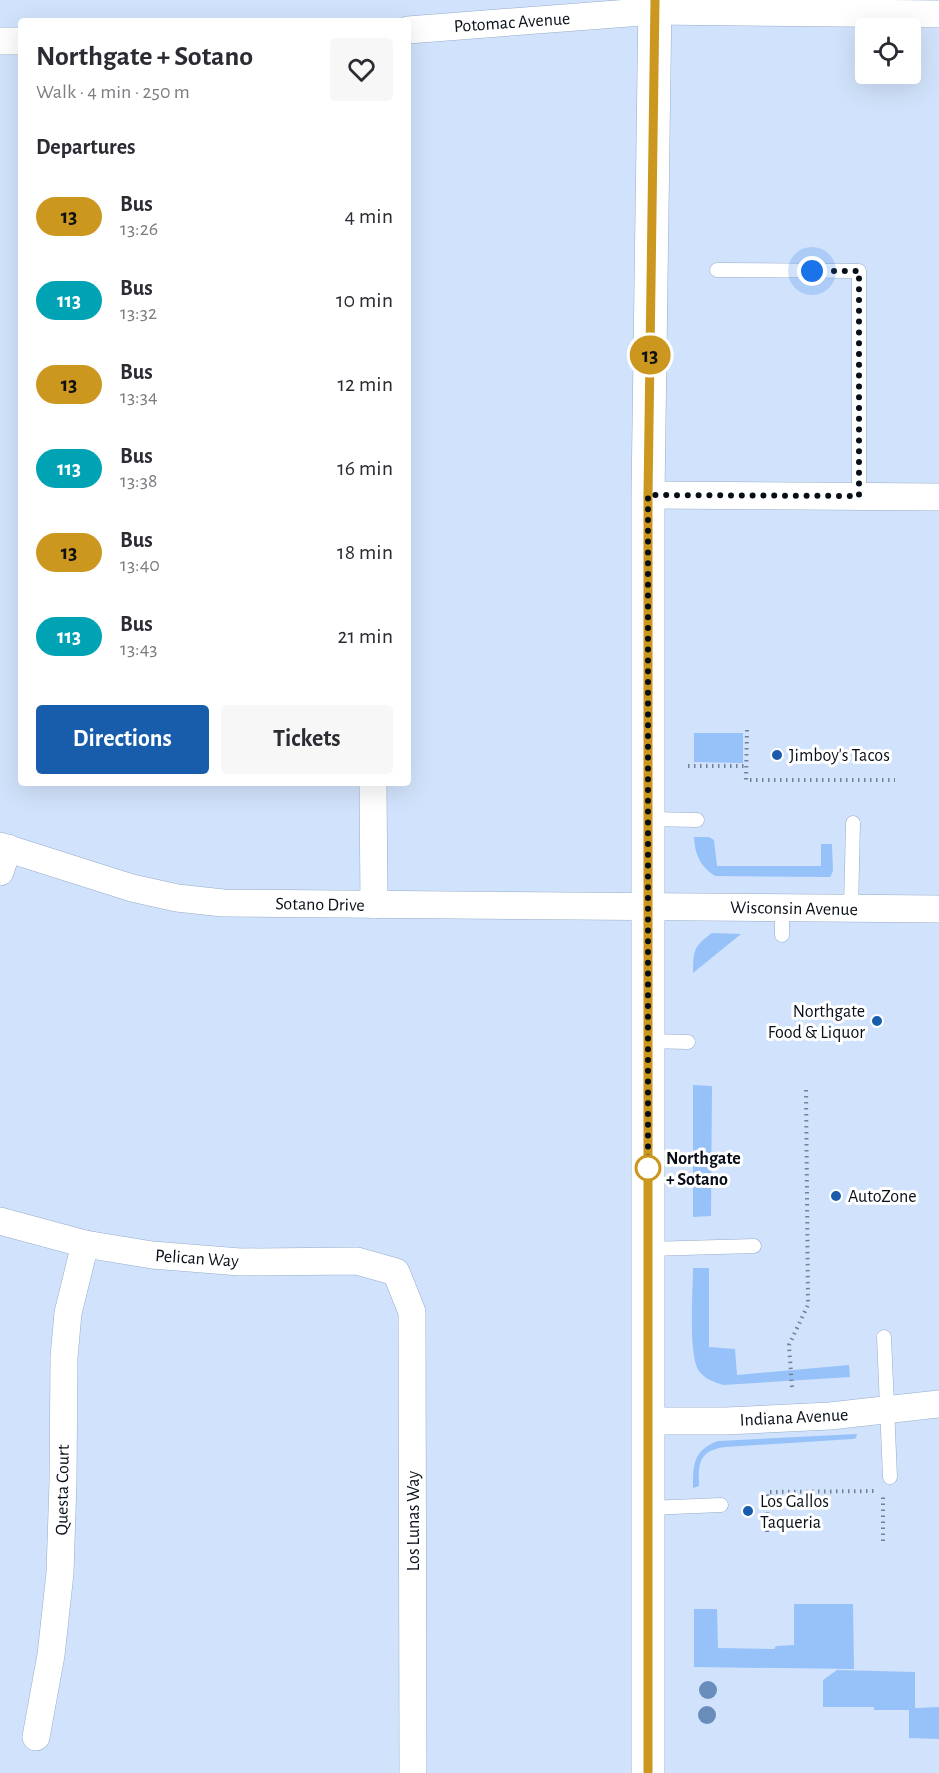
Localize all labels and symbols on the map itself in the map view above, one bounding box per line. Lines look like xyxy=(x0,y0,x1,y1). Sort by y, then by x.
street label: Potomac Avenue xyxy=(453,10,571,36)
your location xyxy=(797,256,827,286)
line badge: 13 xyxy=(623,336,677,374)
place label: Jimboy's Tacos xyxy=(789,747,890,765)
marker: Jimboy's Tacos xyxy=(770,748,784,762)
street label: Sotano Drive xyxy=(275,895,365,915)
street label: Wisconsin Avenue xyxy=(730,899,858,919)
place label: Northgate Food & Liquor xyxy=(768,1003,865,1042)
marker: Northgate Food & Liquor xyxy=(870,1014,884,1028)
place label: Northgate + Sotano xyxy=(666,1150,741,1189)
marker: Northgate + Sotano xyxy=(635,1155,661,1181)
place label: AutoZone xyxy=(848,1188,917,1206)
marker: AutoZone xyxy=(829,1189,843,1203)
street label: Pelican Way xyxy=(155,1247,240,1271)
street label: Indiana Avenue xyxy=(739,1406,849,1430)
street label: Questa Court xyxy=(53,1444,73,1536)
street label: Los Lunas Way xyxy=(405,1471,423,1571)
place label: Los Gallos Taqueria xyxy=(760,1493,829,1532)
marker: Los Gallos Taqueria xyxy=(741,1504,755,1518)

